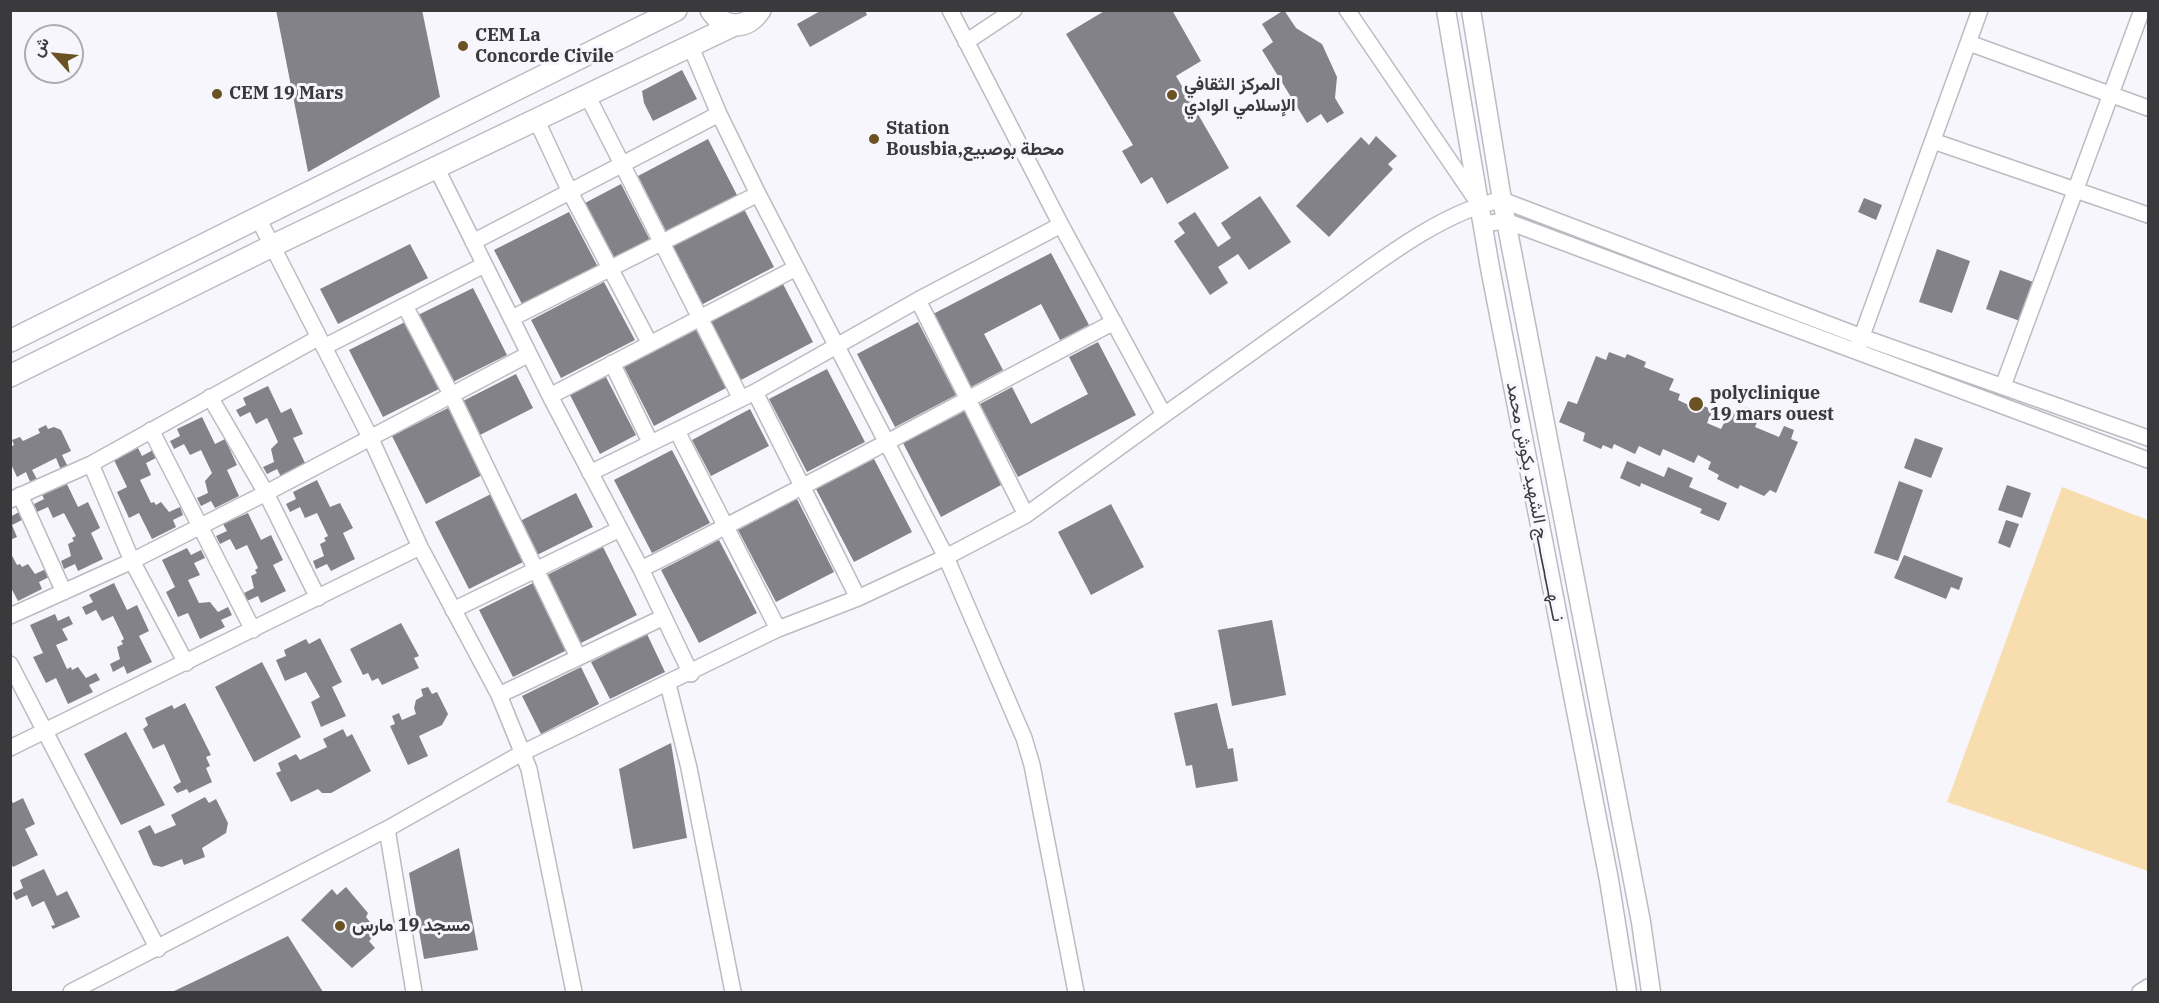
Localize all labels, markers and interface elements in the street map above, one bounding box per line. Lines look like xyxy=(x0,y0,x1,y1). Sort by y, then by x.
north arrow xyxy=(24,24,84,84)
place label: CEM La Concorde Civile xyxy=(475,25,614,68)
text: ش xyxy=(26,34,53,60)
marker: CEM La Concorde Civile xyxy=(456,39,470,53)
place label: المركز الثقافي الإسلامي الوادي xyxy=(1184,74,1296,116)
place label: CEM 19 Mars xyxy=(229,83,343,105)
marker: CEM 19 Mars xyxy=(210,87,224,101)
marker: المركز الثقافي الإسلامي الوادي xyxy=(1165,88,1179,102)
place label: Station Bousbia,محطة بوصبيع xyxy=(886,118,1064,160)
marker: Station Bousbia,محطة بوصبيع xyxy=(867,132,881,146)
street label: نـــهـــــــــــج الشهيد بكوش محمد xyxy=(1501,380,1569,624)
place label: polyclinique 19 mars ouest xyxy=(1710,383,1834,426)
marker: polyclinique 19 mars ouest xyxy=(1687,395,1705,413)
place label: مسجد 19 مارس xyxy=(352,915,470,937)
marker: مسجد 19 مارس xyxy=(333,919,347,933)

